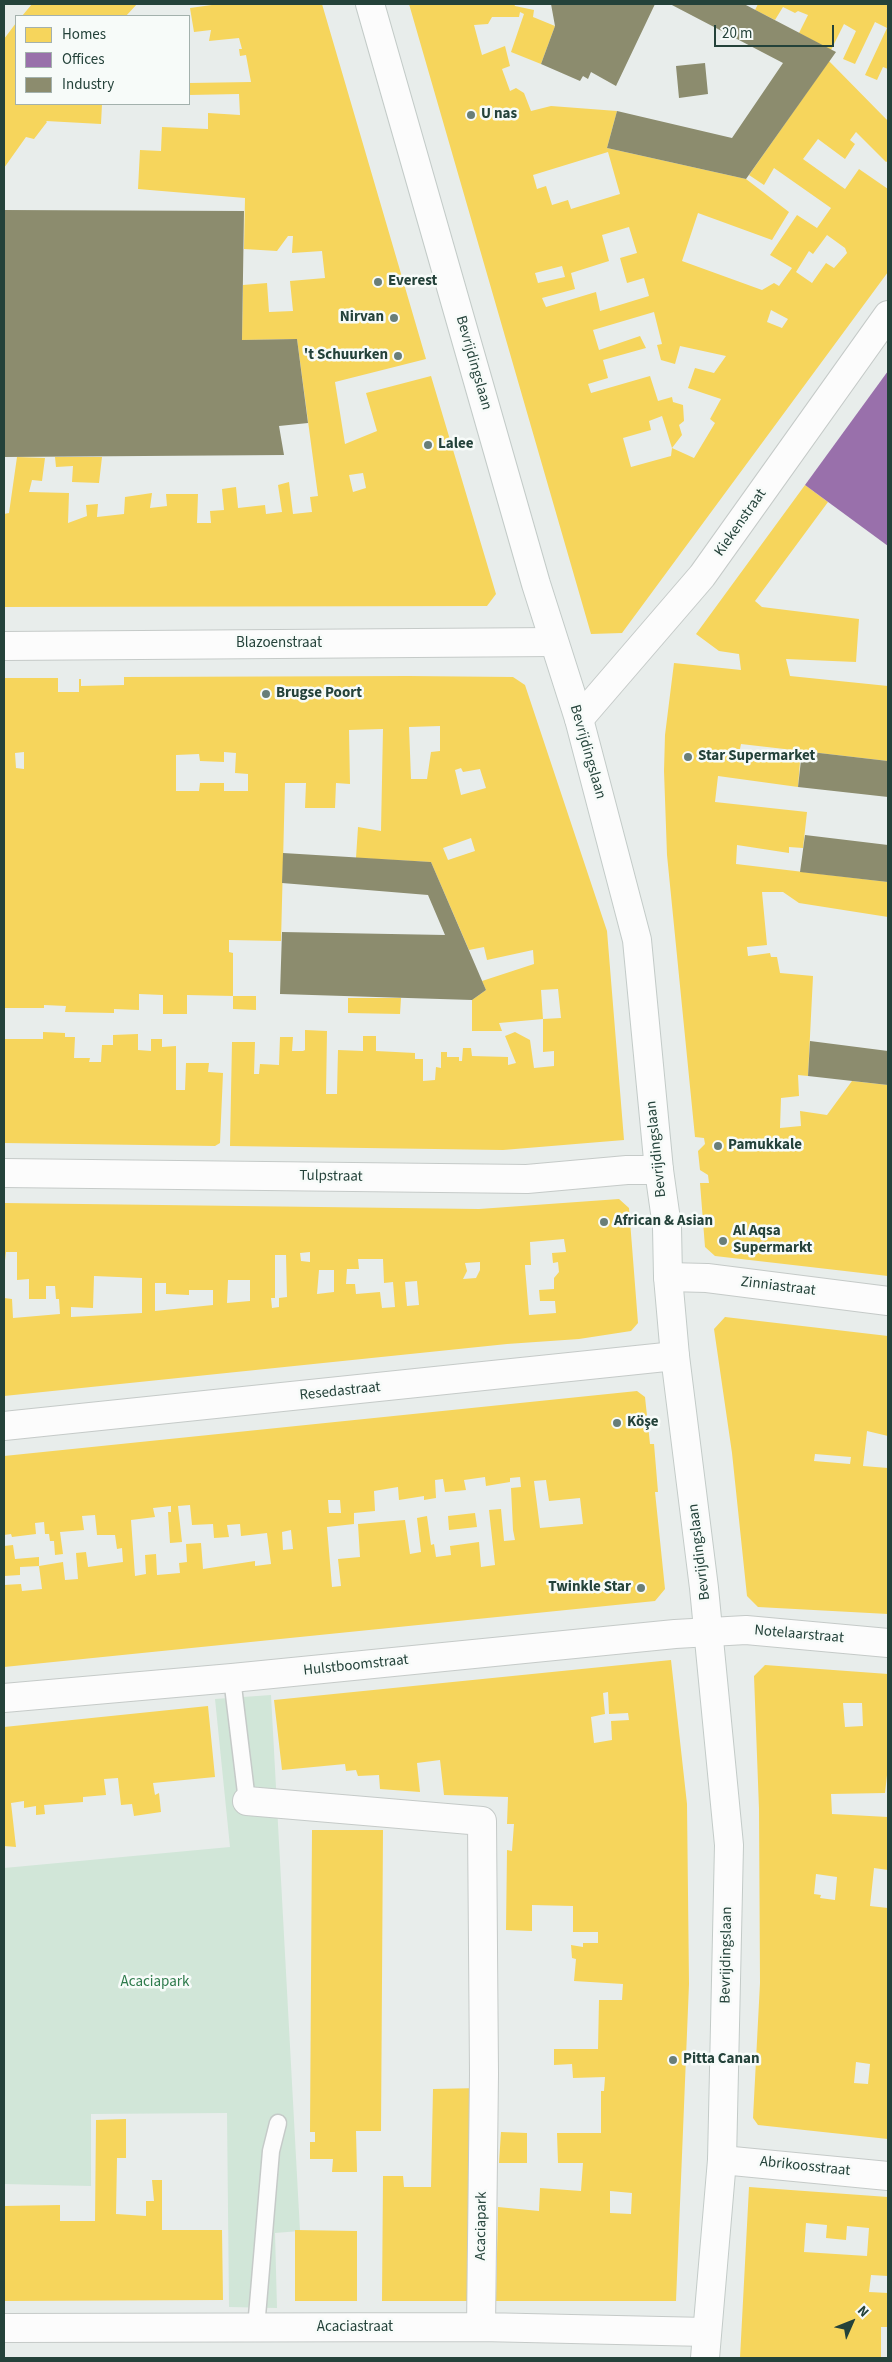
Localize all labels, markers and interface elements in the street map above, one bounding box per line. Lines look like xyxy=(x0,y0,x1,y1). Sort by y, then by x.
legend xyxy=(15,15,190,105)
scale bar xyxy=(717,15,837,47)
text: 20 m xyxy=(722,23,752,44)
text: Homes xyxy=(62,24,106,45)
text: Offices xyxy=(62,49,105,70)
text: Industry xyxy=(62,74,114,95)
place label: U nas xyxy=(481,106,517,124)
marker: U nas xyxy=(465,109,477,121)
place label: Everest xyxy=(388,273,437,291)
marker: Everest xyxy=(372,276,384,288)
place label: Nirvan xyxy=(340,309,384,327)
marker: Nirvan xyxy=(388,312,400,324)
street label: Bevrijdingslaan xyxy=(451,314,495,412)
place label: 't Schuurken xyxy=(304,347,388,365)
marker: 't Schuurken xyxy=(392,350,404,362)
place label: Lalee xyxy=(438,436,474,454)
marker: Lalee xyxy=(422,439,434,451)
street label: Kiekenstraat xyxy=(711,486,771,560)
street label: Blazoenstraat xyxy=(236,635,322,653)
place label: Brugse Poort xyxy=(276,685,362,703)
marker: Brugse Poort xyxy=(260,688,272,700)
street label: Bevrijdingslaan xyxy=(565,703,609,801)
place label: Star Supermarket xyxy=(698,748,815,766)
marker: Star Supermarket xyxy=(682,751,694,763)
street label: Bevrijdingslaan xyxy=(643,1100,671,1198)
place label: Pamukkale xyxy=(728,1137,802,1155)
marker: Pamukkale xyxy=(712,1140,724,1152)
street label: Tulpstraat xyxy=(299,1167,363,1187)
place label: African & Asian xyxy=(614,1213,713,1231)
marker: African & Asian xyxy=(598,1216,610,1228)
place label: Al Aqsa Supermarkt xyxy=(733,1223,812,1258)
marker: Al Aqsa Supermarkt xyxy=(717,1235,729,1247)
street label: Zinniastraat xyxy=(740,1273,816,1301)
street label: Resedastraat xyxy=(299,1379,381,1405)
place label: Köşe xyxy=(627,1414,659,1432)
marker: Köşe xyxy=(611,1417,623,1429)
street label: Bevrijdingslaan xyxy=(685,1503,715,1601)
place label: Twinkle Star xyxy=(548,1579,631,1597)
marker: Twinkle Star xyxy=(635,1582,647,1594)
street label: Notelaarstraat xyxy=(753,1622,845,1648)
street label: Hulstboomstraat xyxy=(302,1652,410,1680)
street label: Bevrijdingslaan xyxy=(717,1906,737,2004)
park label: Acaciapark xyxy=(121,1974,189,1992)
place label: Pitta Canan xyxy=(683,2051,760,2069)
marker: Pitta Canan xyxy=(667,2054,679,2066)
street label: Abrikoosstraat xyxy=(759,2153,851,2181)
street label: Acaciapark xyxy=(472,2191,492,2261)
north arrow xyxy=(827,2297,877,2347)
text: N xyxy=(852,2301,873,2322)
street label: Acaciastraat xyxy=(317,2319,393,2337)

